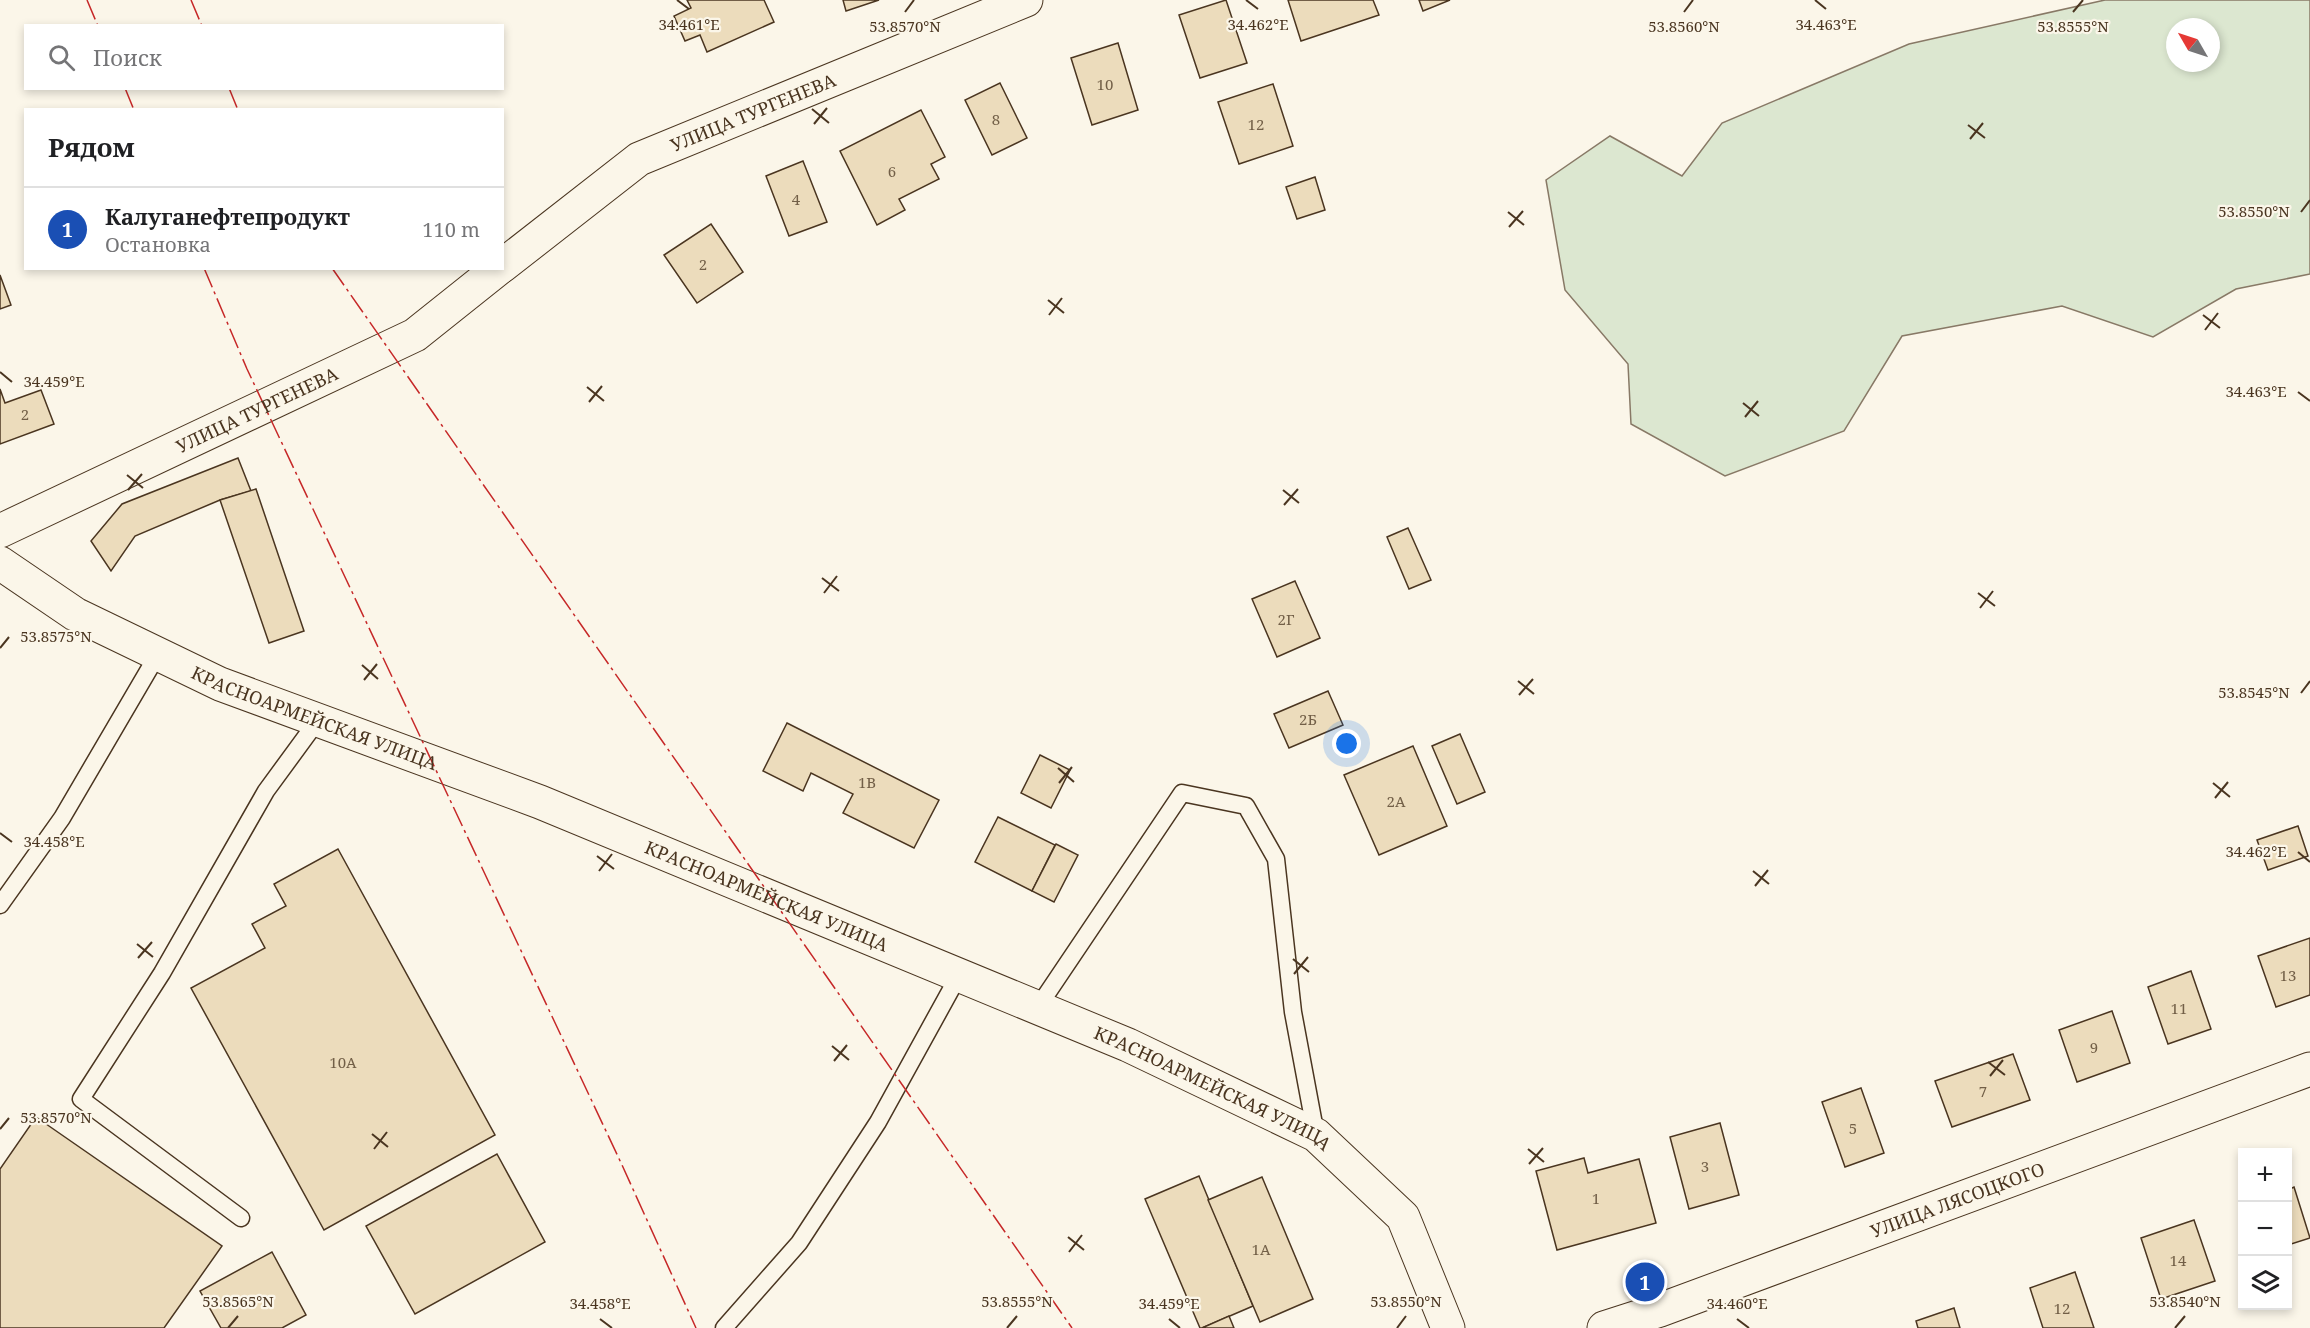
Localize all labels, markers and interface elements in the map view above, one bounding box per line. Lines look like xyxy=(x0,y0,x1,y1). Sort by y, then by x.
text: 34.461°E xyxy=(658,14,720,34)
text: 34.462°E xyxy=(1227,14,1289,34)
text: 34.463°E xyxy=(1795,14,1857,34)
text: 53.8570°N xyxy=(869,16,941,36)
text: 53.8560°N xyxy=(1648,16,1720,36)
text: 53.8555°N xyxy=(2037,16,2109,36)
north arrow xyxy=(2166,18,2220,72)
search box xyxy=(24,24,504,90)
icon: search xyxy=(45,41,78,74)
text: Поиск xyxy=(93,42,162,72)
street label: УЛИЦА ТУРГЕНЕВА xyxy=(667,67,839,157)
house number: 10 xyxy=(1097,74,1113,94)
house number: 8 xyxy=(992,109,1000,129)
house number: 12 xyxy=(1248,114,1264,134)
text: Рядом xyxy=(48,129,135,165)
house number: 6 xyxy=(888,161,896,181)
house number: 4 xyxy=(792,189,801,209)
text: Калуганефтепродукт xyxy=(105,201,350,231)
text: 53.8550°N xyxy=(2218,201,2290,221)
text: 1 xyxy=(62,216,73,243)
text: 110 m xyxy=(422,216,480,243)
text: Остановка xyxy=(105,231,211,258)
house number: 2 xyxy=(699,254,707,274)
street label: УЛИЦА ТУРГЕНЕВА xyxy=(172,361,342,458)
text: 34.459°E xyxy=(23,371,85,391)
text: 34.463°E xyxy=(2225,381,2287,401)
house number: 2 xyxy=(21,404,29,424)
house number: 2Г xyxy=(1278,609,1295,629)
text: 53.8575°N xyxy=(20,626,92,646)
street label: КРАСНОАРМЕЙСКАЯ УЛИЦА xyxy=(188,660,441,775)
text: 53.8545°N xyxy=(2218,682,2290,702)
house number: 2Б xyxy=(1299,709,1317,729)
your location xyxy=(1332,729,1361,758)
house number: 1В xyxy=(858,772,876,792)
house number: 2А xyxy=(1387,791,1406,811)
text: 34.458°E xyxy=(23,831,85,851)
street label: КРАСНОАРМЕЙСКАЯ УЛИЦА xyxy=(641,835,892,957)
text: 34.462°E xyxy=(2225,841,2287,861)
house number: 13 xyxy=(2280,965,2296,985)
house number: 11 xyxy=(2171,998,2187,1018)
street label: КРАСНОАРМЕЙСКАЯ УЛИЦА xyxy=(1091,1020,1337,1156)
house number: 9 xyxy=(2090,1037,2098,1057)
house number: 10А xyxy=(329,1052,357,1072)
house number: 7 xyxy=(1979,1081,1987,1101)
text: 53.8570°N xyxy=(20,1107,92,1127)
house number: 5 xyxy=(1849,1118,1857,1138)
map controls xyxy=(2238,1148,2292,1310)
button: + xyxy=(2238,1148,2292,1202)
house number: 3 xyxy=(1701,1156,1709,1176)
street label: УЛИЦА ЛЯСОЦКОГО xyxy=(1867,1156,2048,1243)
house number: 1 xyxy=(1592,1188,1600,1208)
button: − xyxy=(2238,1202,2292,1256)
house number: 1А xyxy=(1252,1239,1271,1259)
house number: 14 xyxy=(2170,1250,2187,1270)
button: layers xyxy=(2238,1256,2292,1310)
pin: 1 xyxy=(1626,1260,1664,1304)
text: 53.8565°N xyxy=(202,1291,274,1311)
text: 53.8555°N xyxy=(981,1291,1053,1311)
text: 53.8550°N xyxy=(1370,1291,1442,1311)
text: 53.8540°N xyxy=(2149,1291,2221,1311)
text: 34.458°E xyxy=(569,1293,631,1313)
text: 34.459°E xyxy=(1138,1293,1200,1313)
text: 34.460°E xyxy=(1706,1293,1768,1313)
house number: 12 xyxy=(2054,1298,2070,1318)

